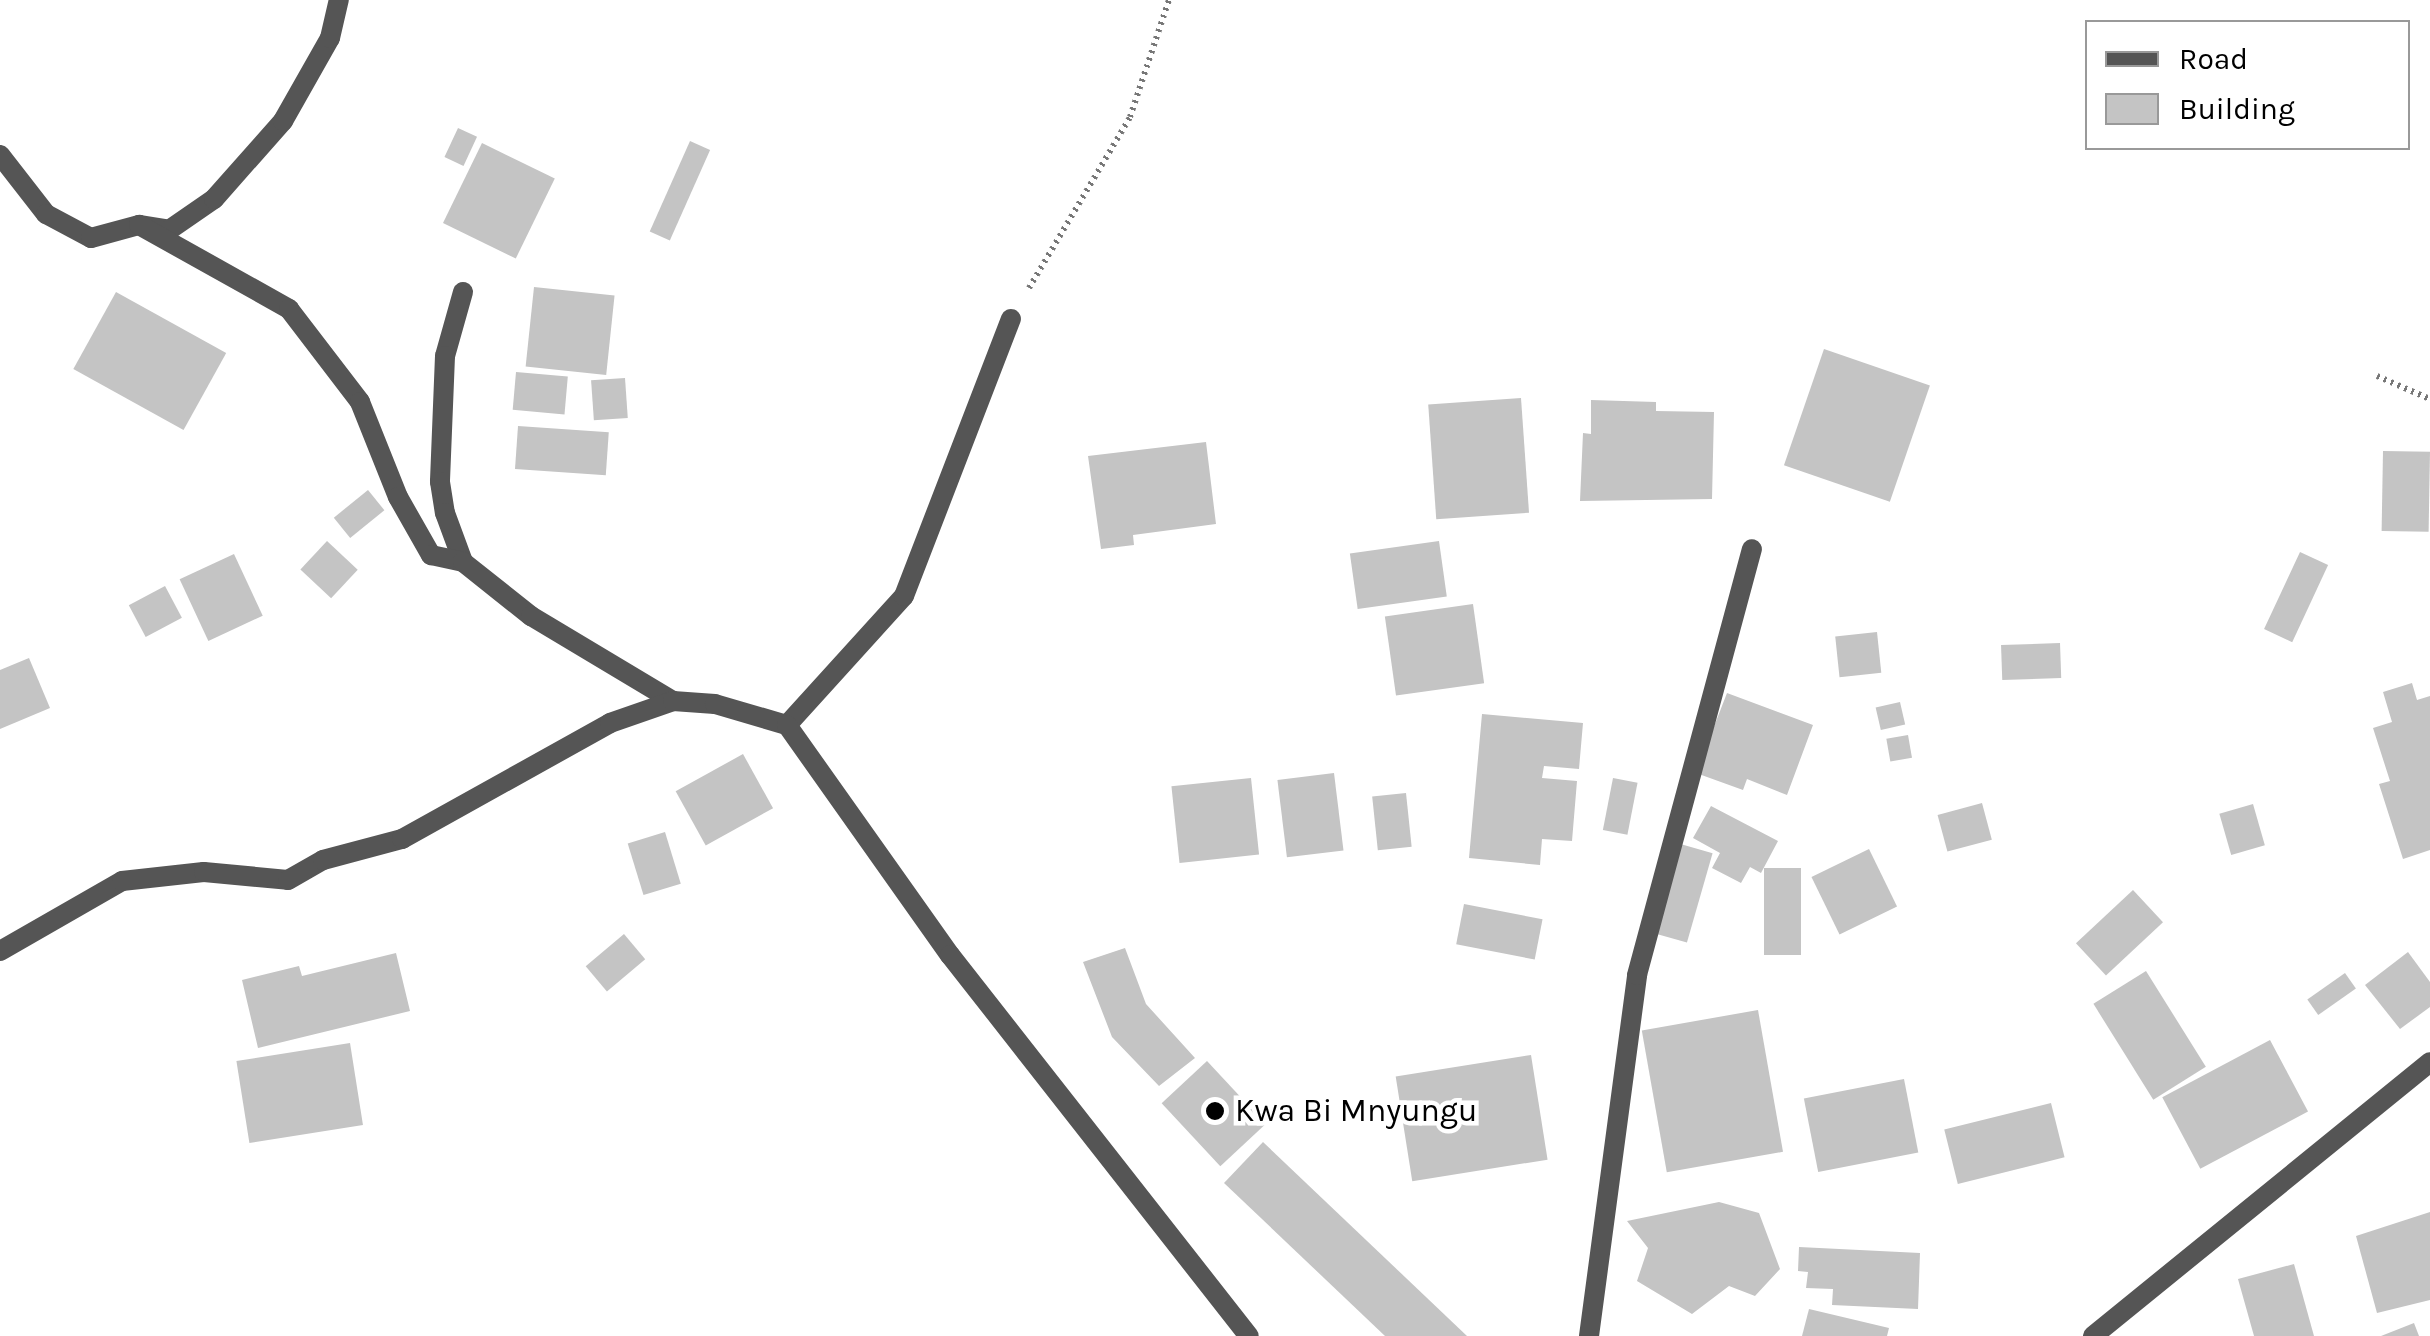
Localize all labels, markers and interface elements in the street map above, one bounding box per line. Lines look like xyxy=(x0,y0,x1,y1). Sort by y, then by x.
legend xyxy=(2085,20,2410,150)
text: Road xyxy=(2179,41,2248,77)
text: Building xyxy=(2179,91,2295,127)
place label: Kwa Bi Mnyungu xyxy=(1235,1092,1477,1130)
marker: Kwa Bi Mnyungu xyxy=(1204,1100,1226,1122)

